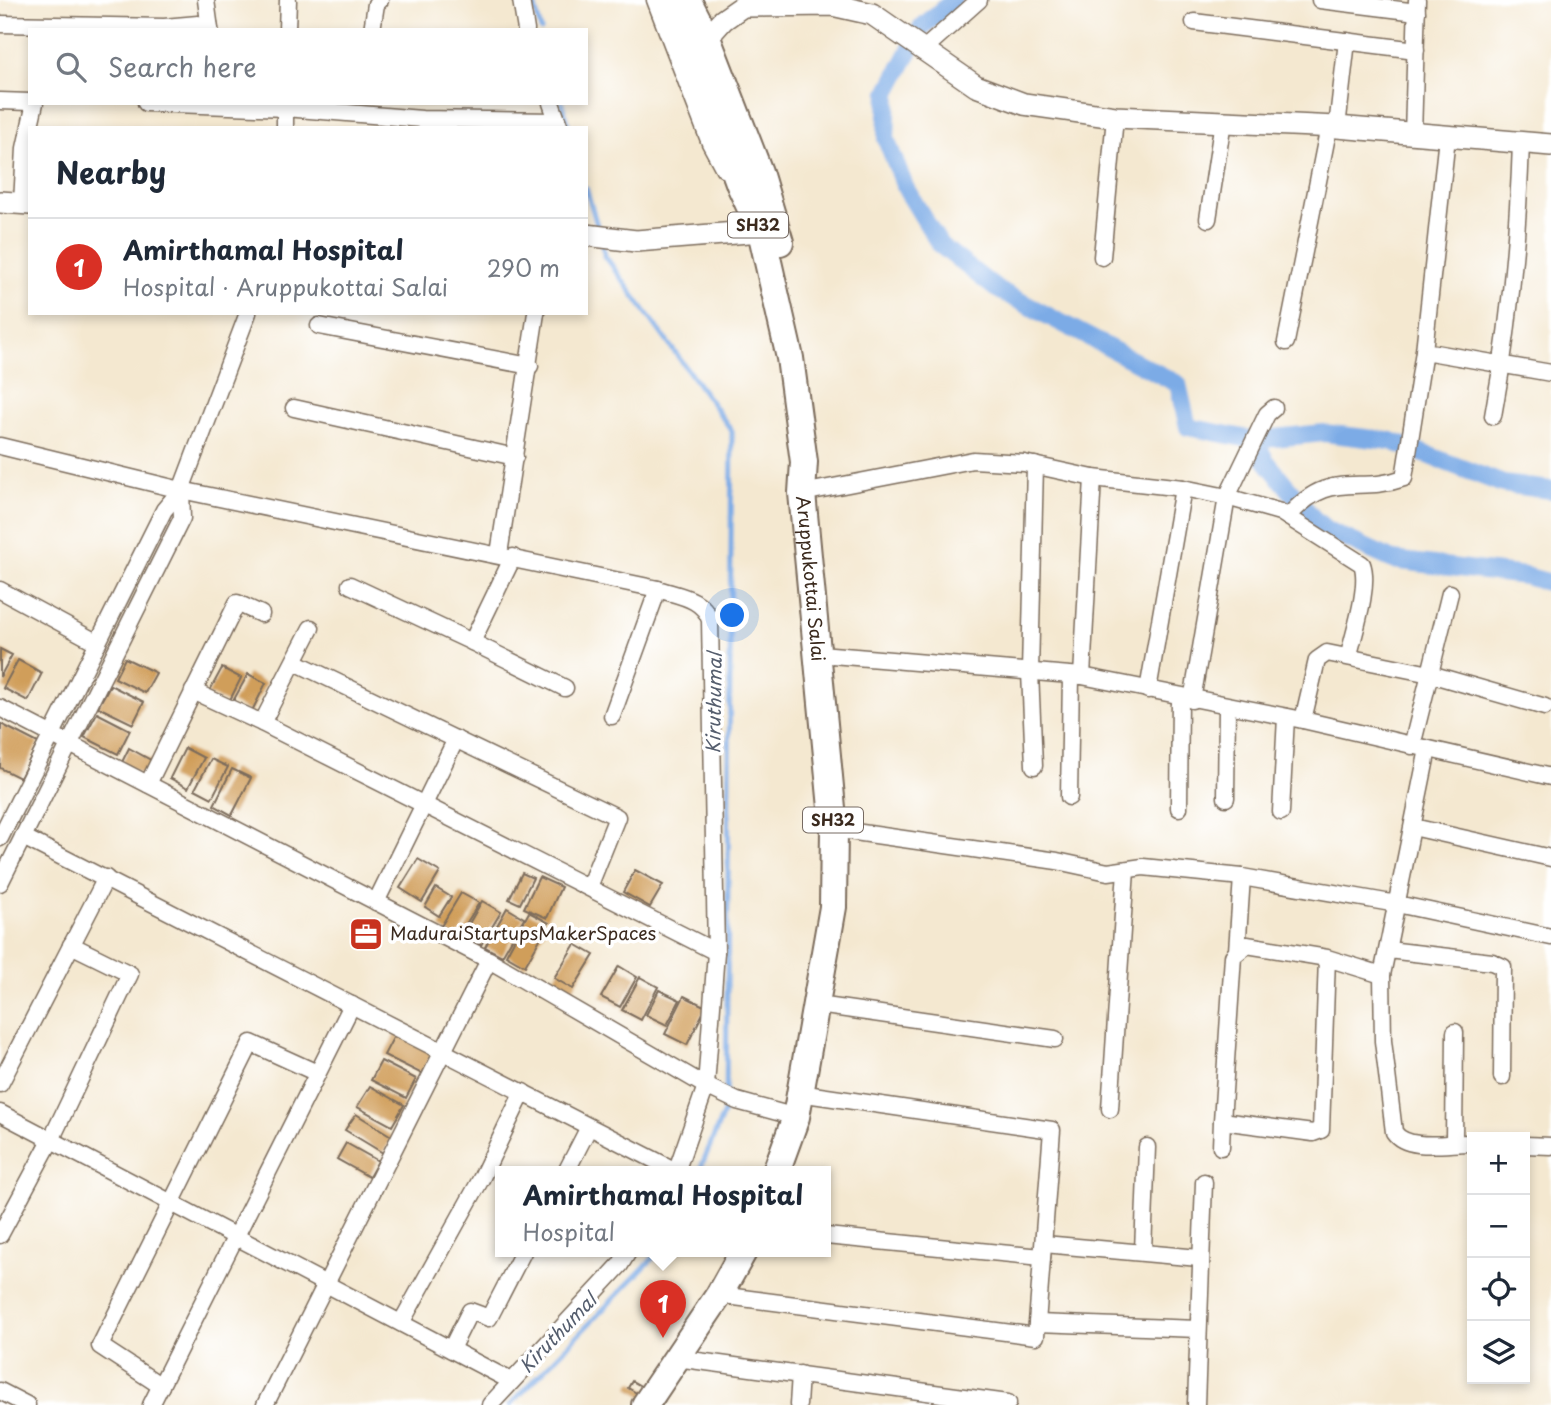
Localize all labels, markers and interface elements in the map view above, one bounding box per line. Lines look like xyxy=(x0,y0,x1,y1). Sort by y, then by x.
search box xyxy=(28,28,588,105)
text: Search here xyxy=(108,47,257,86)
icon: search xyxy=(52,48,90,86)
text: Nearby xyxy=(56,149,166,194)
road number: SH32 xyxy=(728,213,788,238)
text: Amirthamal Hospital xyxy=(123,230,403,269)
text: 1 xyxy=(74,250,85,285)
text: 290 m xyxy=(487,250,560,285)
text: Hospital · Aruppukottai Salai xyxy=(123,269,448,304)
street label: Aruppukottai Salai xyxy=(790,494,833,663)
your location xyxy=(715,598,749,632)
water label: Kiruthumal xyxy=(698,650,728,754)
road number: SH32 xyxy=(803,807,863,832)
office icon: MaduraiStartupsMakerSpaces xyxy=(347,915,385,953)
place label: MaduraiStartupsMakerSpaces xyxy=(390,919,656,946)
map controls xyxy=(1467,1132,1530,1384)
button: + xyxy=(1467,1132,1530,1195)
popup xyxy=(495,1166,831,1257)
text: Amirthamal Hospital xyxy=(523,1175,803,1214)
button: − xyxy=(1467,1195,1530,1258)
text: Hospital xyxy=(523,1214,615,1249)
button: locate xyxy=(1467,1258,1530,1321)
pin: 1 xyxy=(640,1280,686,1338)
water label: Kiruthumal xyxy=(512,1284,604,1378)
button: layers xyxy=(1467,1321,1530,1384)

